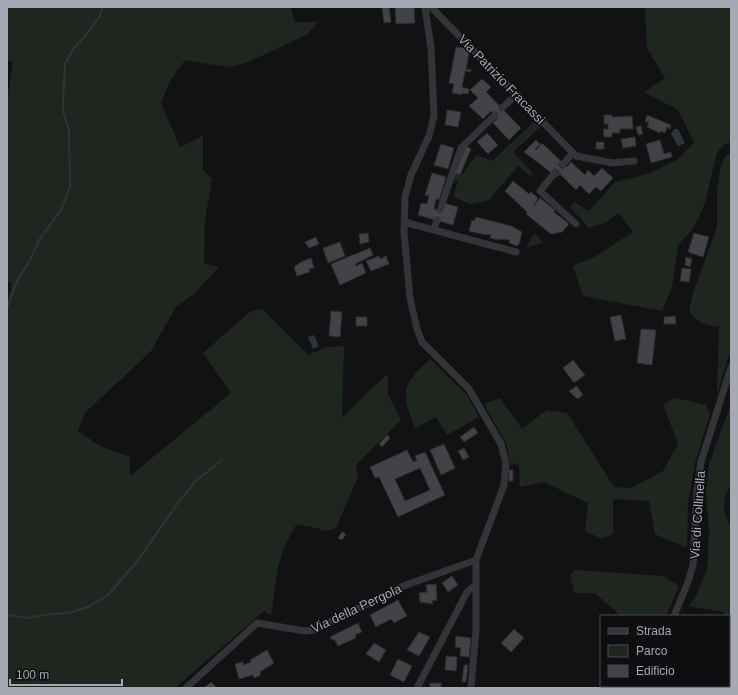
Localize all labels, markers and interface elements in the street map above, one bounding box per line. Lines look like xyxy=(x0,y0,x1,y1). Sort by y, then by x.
street label: Via Patrizio Fracassi xyxy=(455,32,548,127)
street label: Via di Collinella xyxy=(687,470,708,560)
street label: Via della Pergola xyxy=(309,581,405,636)
legend xyxy=(600,615,730,687)
text: Strada xyxy=(636,624,672,638)
text: Parco xyxy=(636,644,668,658)
scale bar xyxy=(10,661,122,687)
text: Edificio xyxy=(636,664,675,678)
text: 100 m xyxy=(16,668,49,682)

